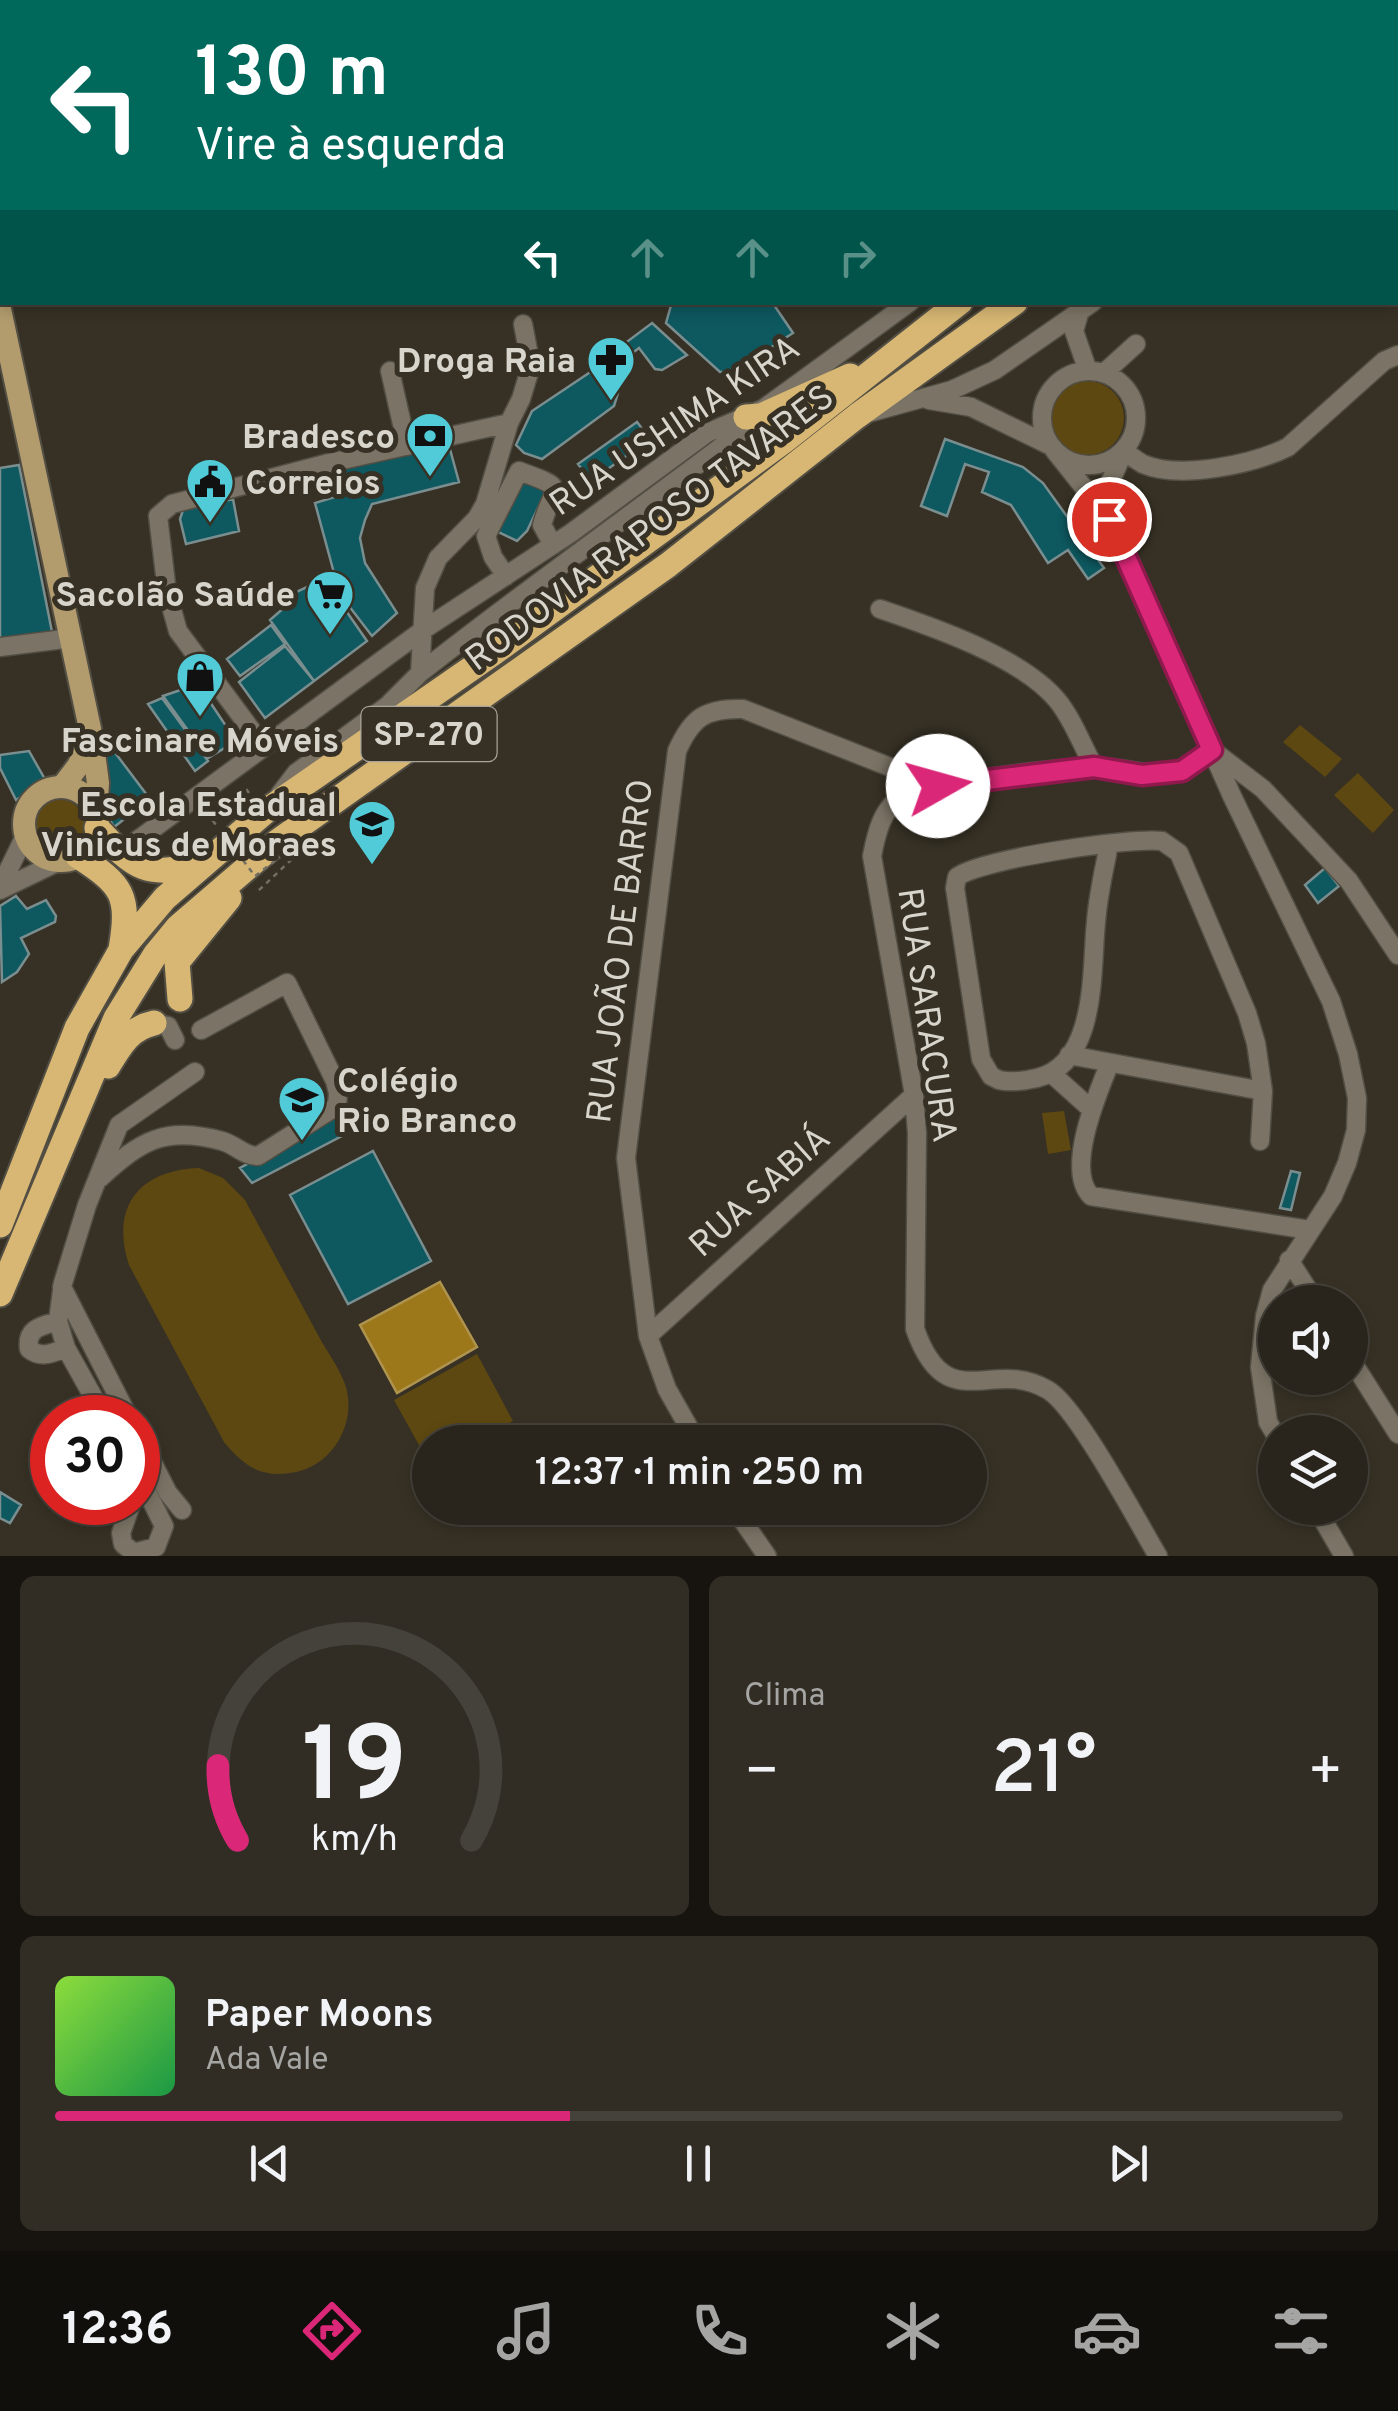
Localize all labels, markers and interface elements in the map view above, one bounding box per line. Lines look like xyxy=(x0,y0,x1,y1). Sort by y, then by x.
text: 130 m xyxy=(195,32,389,121)
icon: left xyxy=(30,40,160,170)
text: Vire à esquerda xyxy=(195,119,506,176)
icon: left xyxy=(515,230,570,285)
icon: ahead xyxy=(620,230,675,285)
icon: ahead xyxy=(725,230,780,285)
icon: right xyxy=(830,230,885,285)
street label: RUA USHIMA KIRA xyxy=(542,327,809,527)
pharmacy icon: Droga Raia xyxy=(585,334,637,402)
place label: Droga Raia xyxy=(397,341,576,385)
street label: RODOVIA RAPOSO TAVARES xyxy=(458,376,844,682)
bank icon: Bradesco xyxy=(404,410,456,478)
place label: Bradesco xyxy=(242,417,395,461)
public building icon: Correios xyxy=(184,456,236,524)
place label: Correios xyxy=(245,463,381,507)
pin xyxy=(1067,477,1152,562)
icon: arrive xyxy=(1082,492,1137,547)
supermarket icon: Sacolão Saúde xyxy=(304,568,356,636)
place label: Sacolão Saúde xyxy=(56,575,295,619)
shop icon: Fascinare Móveis xyxy=(174,650,226,718)
road number: SP-270 xyxy=(362,707,496,761)
place label: Fascinare Móveis xyxy=(61,721,339,765)
position arrow xyxy=(886,734,990,838)
street label: RUA JOÃO DE BARRO xyxy=(579,777,665,1126)
place label: Escola Estadual Vinicus de Moraes xyxy=(41,785,337,869)
school or university icon: Escola Estadual Vinicus de Moraes xyxy=(346,798,398,866)
street label: RUA SARACURA xyxy=(885,885,965,1146)
place label: Colégio Rio Branco xyxy=(337,1061,517,1145)
school or university icon: Colégio Rio Branco xyxy=(276,1074,328,1142)
street label: RUA SABIÁ xyxy=(681,1118,841,1268)
map controls xyxy=(1258,1285,1368,1525)
button: sound xyxy=(1258,1285,1368,1395)
speed limit sign: 30 xyxy=(30,1395,160,1525)
button: layers xyxy=(1258,1415,1368,1525)
text: 12:37 · 1 min · 250 m xyxy=(535,1450,864,1499)
text: Clima xyxy=(744,1677,825,1717)
text: 19 xyxy=(302,1706,407,1838)
text: 21° xyxy=(990,1725,1097,1820)
text: − xyxy=(744,1739,779,1809)
text: + xyxy=(1308,1739,1343,1809)
text: km/h xyxy=(311,1818,398,1864)
text: Paper Moons xyxy=(205,1992,434,2041)
text: Ada Vale xyxy=(205,2041,329,2081)
icon: previous xyxy=(242,2136,297,2191)
icon: pause xyxy=(671,2136,726,2191)
icon: next xyxy=(1101,2136,1156,2191)
icon: directions xyxy=(297,2296,367,2366)
icon: music xyxy=(491,2296,561,2366)
icon: phone xyxy=(685,2296,755,2366)
icon: climate xyxy=(878,2296,948,2366)
icon: car xyxy=(1072,2296,1142,2366)
icon: filters xyxy=(1266,2296,1336,2366)
text: 12:36 xyxy=(62,2303,173,2360)

